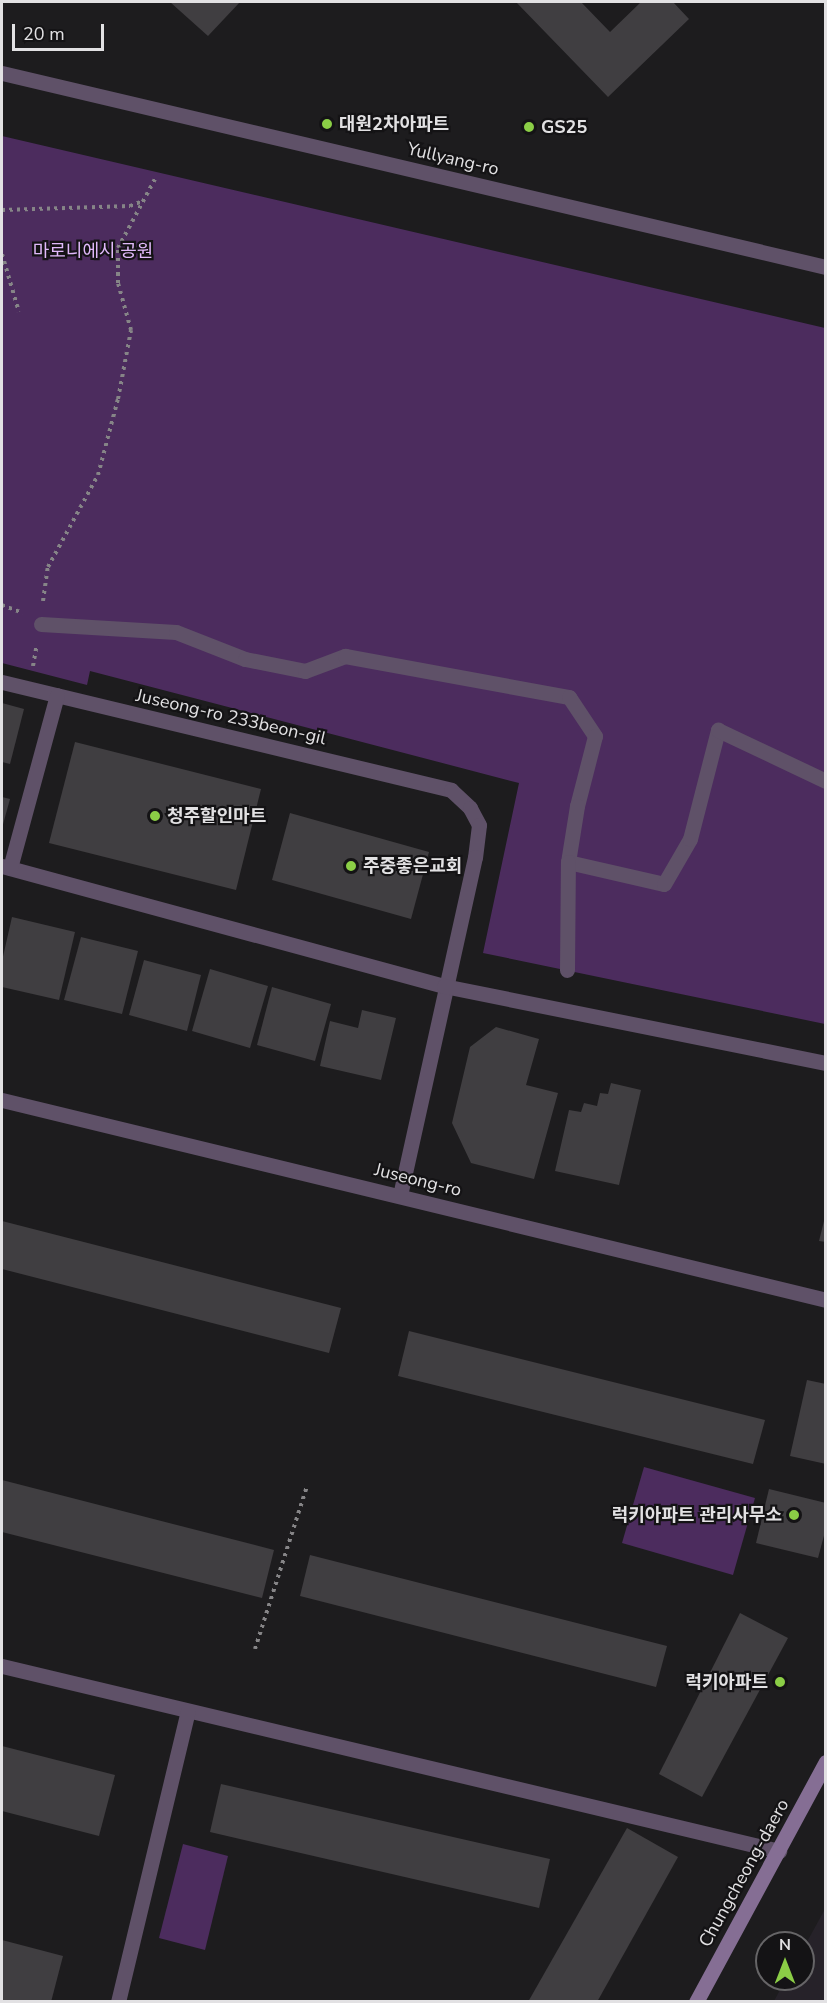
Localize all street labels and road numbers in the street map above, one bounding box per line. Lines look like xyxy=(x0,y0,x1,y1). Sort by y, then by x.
street label: Yullyang-ro xyxy=(405,138,501,180)
street label: Juseong-ro 233beon-gil xyxy=(134,685,328,749)
street label: Juseong-ro xyxy=(372,1159,464,1201)
street label: Chungcheong-daero xyxy=(694,1795,794,1951)

